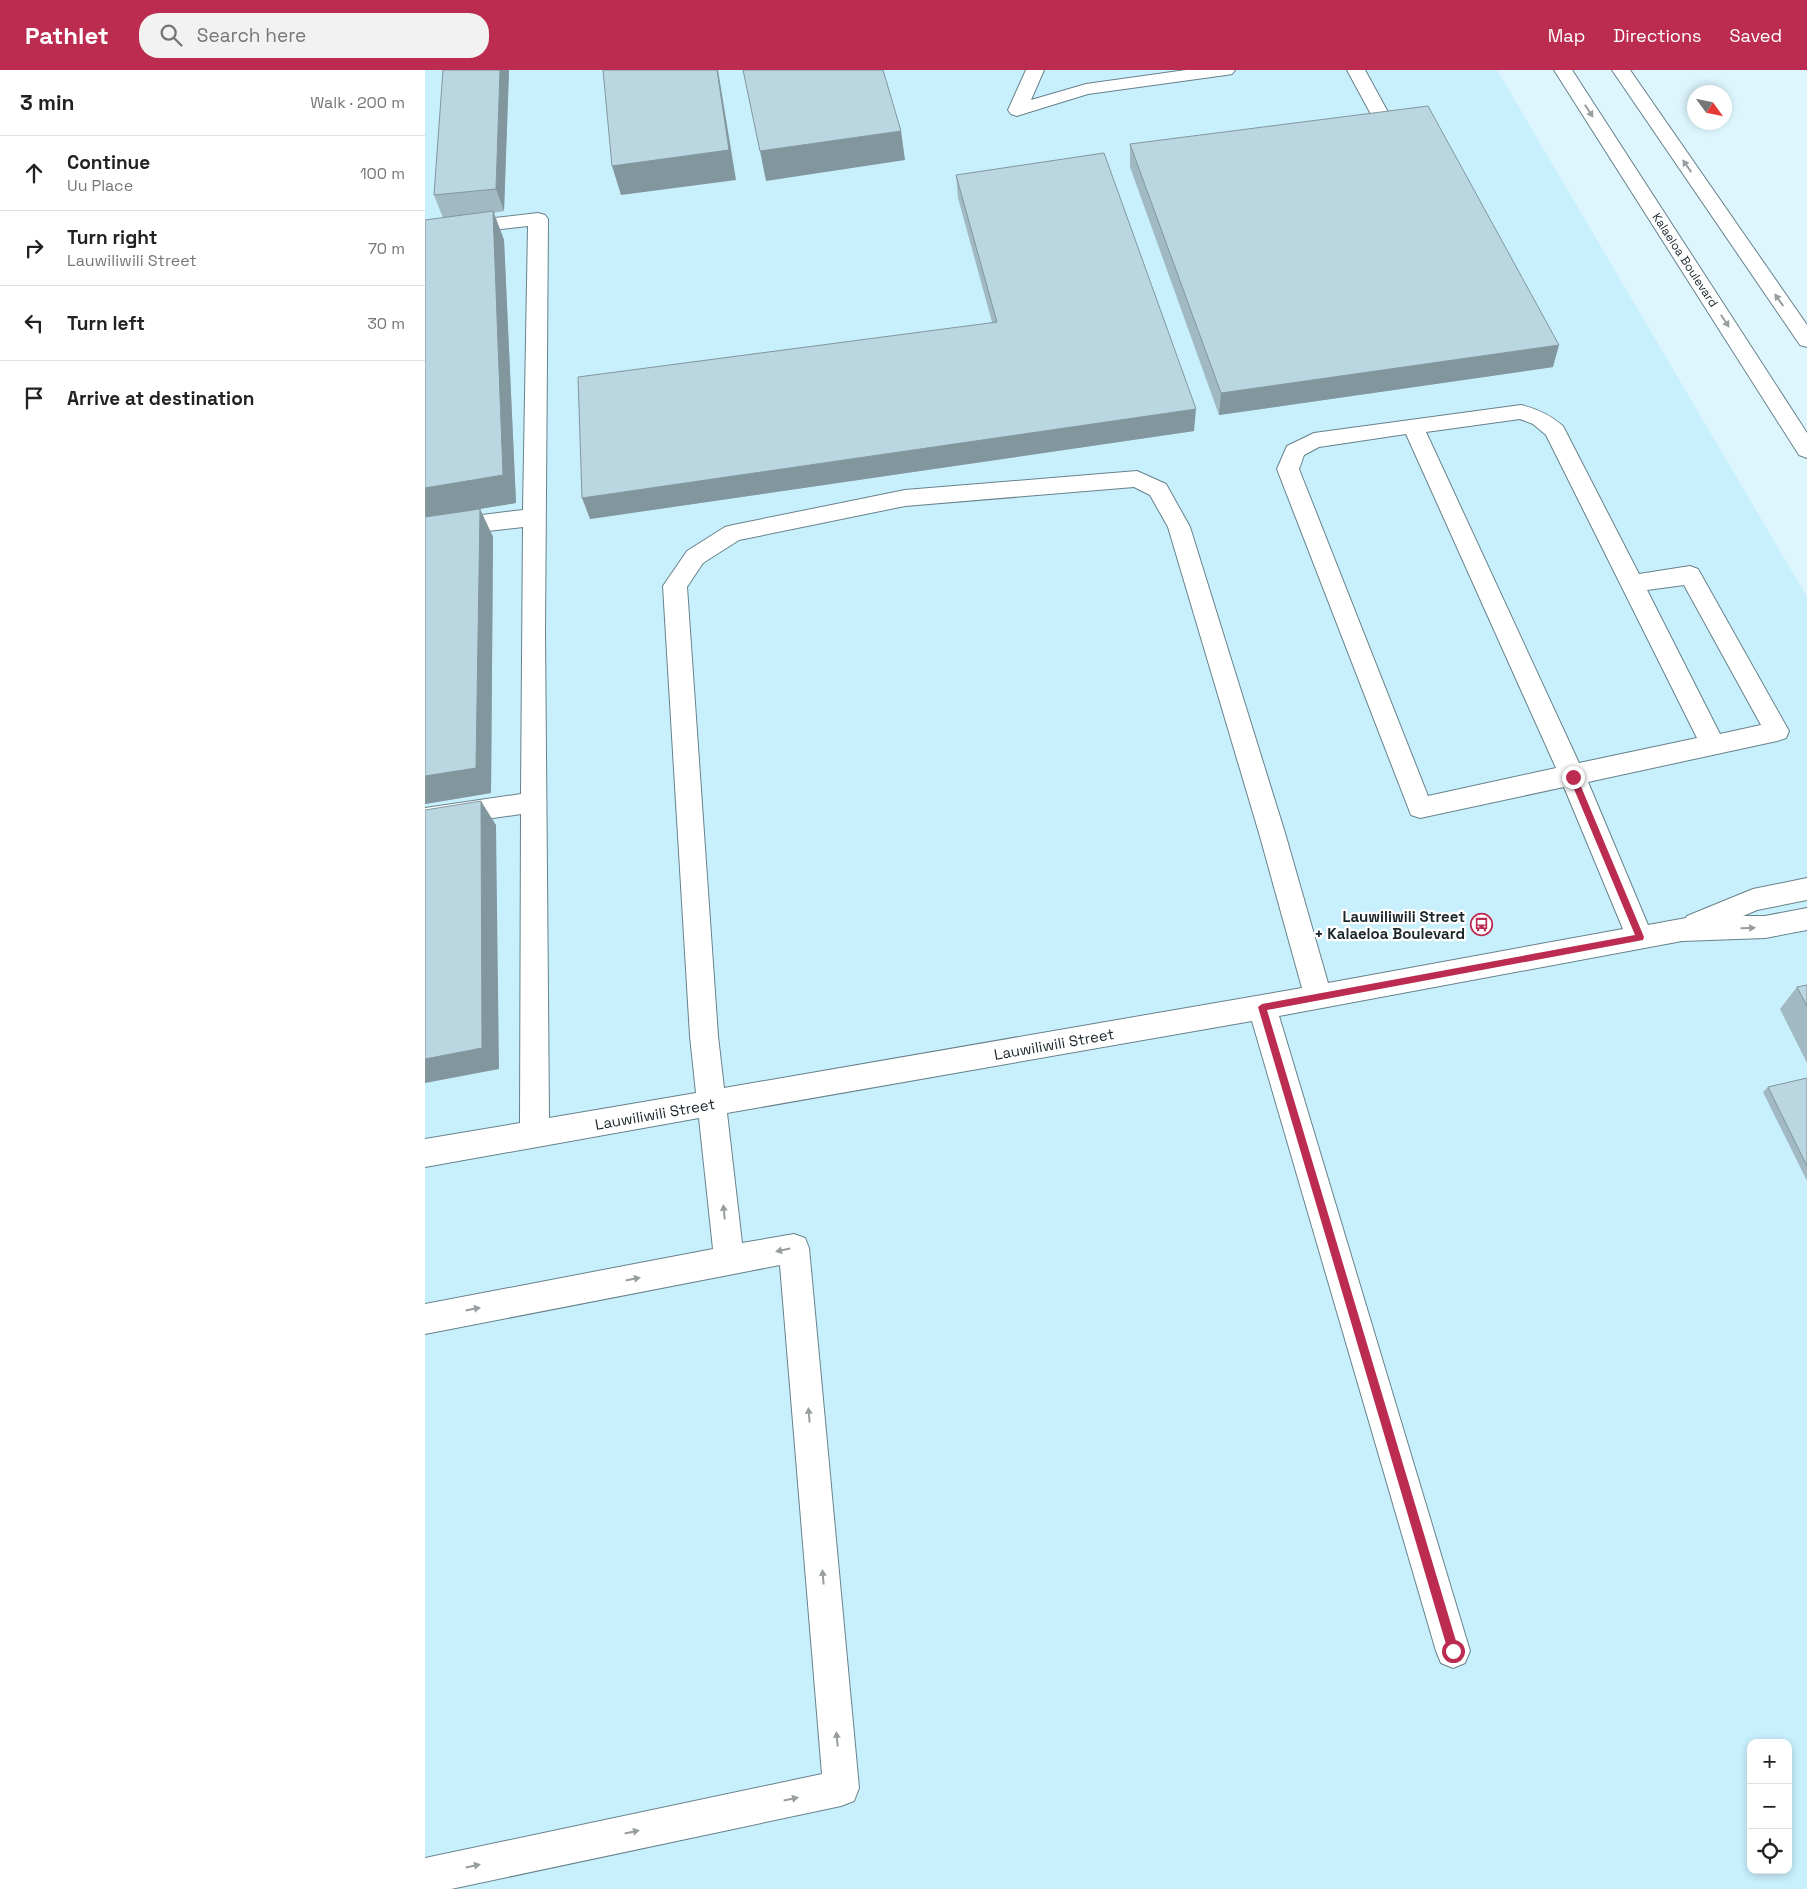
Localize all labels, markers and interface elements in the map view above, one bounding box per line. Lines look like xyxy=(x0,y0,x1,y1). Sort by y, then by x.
search box xyxy=(139,13,489,58)
text: Pathlet xyxy=(25,20,109,51)
icon: search xyxy=(157,21,185,49)
text: Search here xyxy=(197,23,306,48)
text: Map xyxy=(1548,24,1585,47)
text: Directions xyxy=(1613,24,1702,47)
text: Saved xyxy=(1730,24,1782,47)
north arrow xyxy=(1687,85,1732,130)
text: 3 min xyxy=(20,89,75,116)
text: Walk · 200 m xyxy=(310,92,405,113)
one-way arrow xyxy=(1585,104,1594,118)
text: Continue xyxy=(67,150,150,175)
icon: ahead xyxy=(20,159,48,187)
one-way arrow xyxy=(1682,160,1692,173)
text: 100 m xyxy=(360,163,405,184)
text: Uu Place xyxy=(67,175,133,196)
street label: Kalaeloa Boulevard xyxy=(1649,210,1721,310)
text: Turn right xyxy=(67,225,157,250)
icon: right xyxy=(20,234,48,262)
text: 70 m xyxy=(368,238,405,259)
text: Lauwiliwili Street xyxy=(67,250,197,271)
one-way arrow xyxy=(1774,293,1784,307)
icon: left xyxy=(20,309,48,337)
text: Turn left xyxy=(67,311,145,336)
text: 30 m xyxy=(367,313,405,334)
one-way arrow xyxy=(1720,315,1729,328)
icon: arrive xyxy=(20,384,48,412)
text: Arrive at destination xyxy=(67,386,255,411)
route end xyxy=(1562,766,1585,789)
place label: Lauwiliwili Street + Kalaeloa Boulevard xyxy=(1314,907,1465,943)
bus stop icon: Lauwiliwili Street + Kalaeloa Boulevard xyxy=(1469,913,1493,937)
one-way arrow xyxy=(1740,923,1756,931)
street label: Lauwiliwili Street xyxy=(992,1024,1116,1064)
street label: Lauwiliwili Street xyxy=(593,1094,717,1134)
one-way arrow xyxy=(720,1204,728,1220)
one-way arrow xyxy=(775,1246,790,1254)
one-way arrow xyxy=(625,1275,641,1283)
one-way arrow xyxy=(465,1305,481,1313)
one-way arrow xyxy=(804,1407,812,1423)
one-way arrow xyxy=(819,1569,827,1585)
route start xyxy=(1442,1640,1465,1663)
one-way arrow xyxy=(833,1731,841,1747)
map controls xyxy=(1747,1739,1792,1874)
button: + xyxy=(1747,1739,1792,1784)
button: − xyxy=(1747,1784,1792,1829)
one-way arrow xyxy=(783,1794,799,1802)
one-way arrow xyxy=(624,1828,639,1836)
button: locate xyxy=(1747,1829,1792,1874)
one-way arrow xyxy=(465,1862,480,1870)

